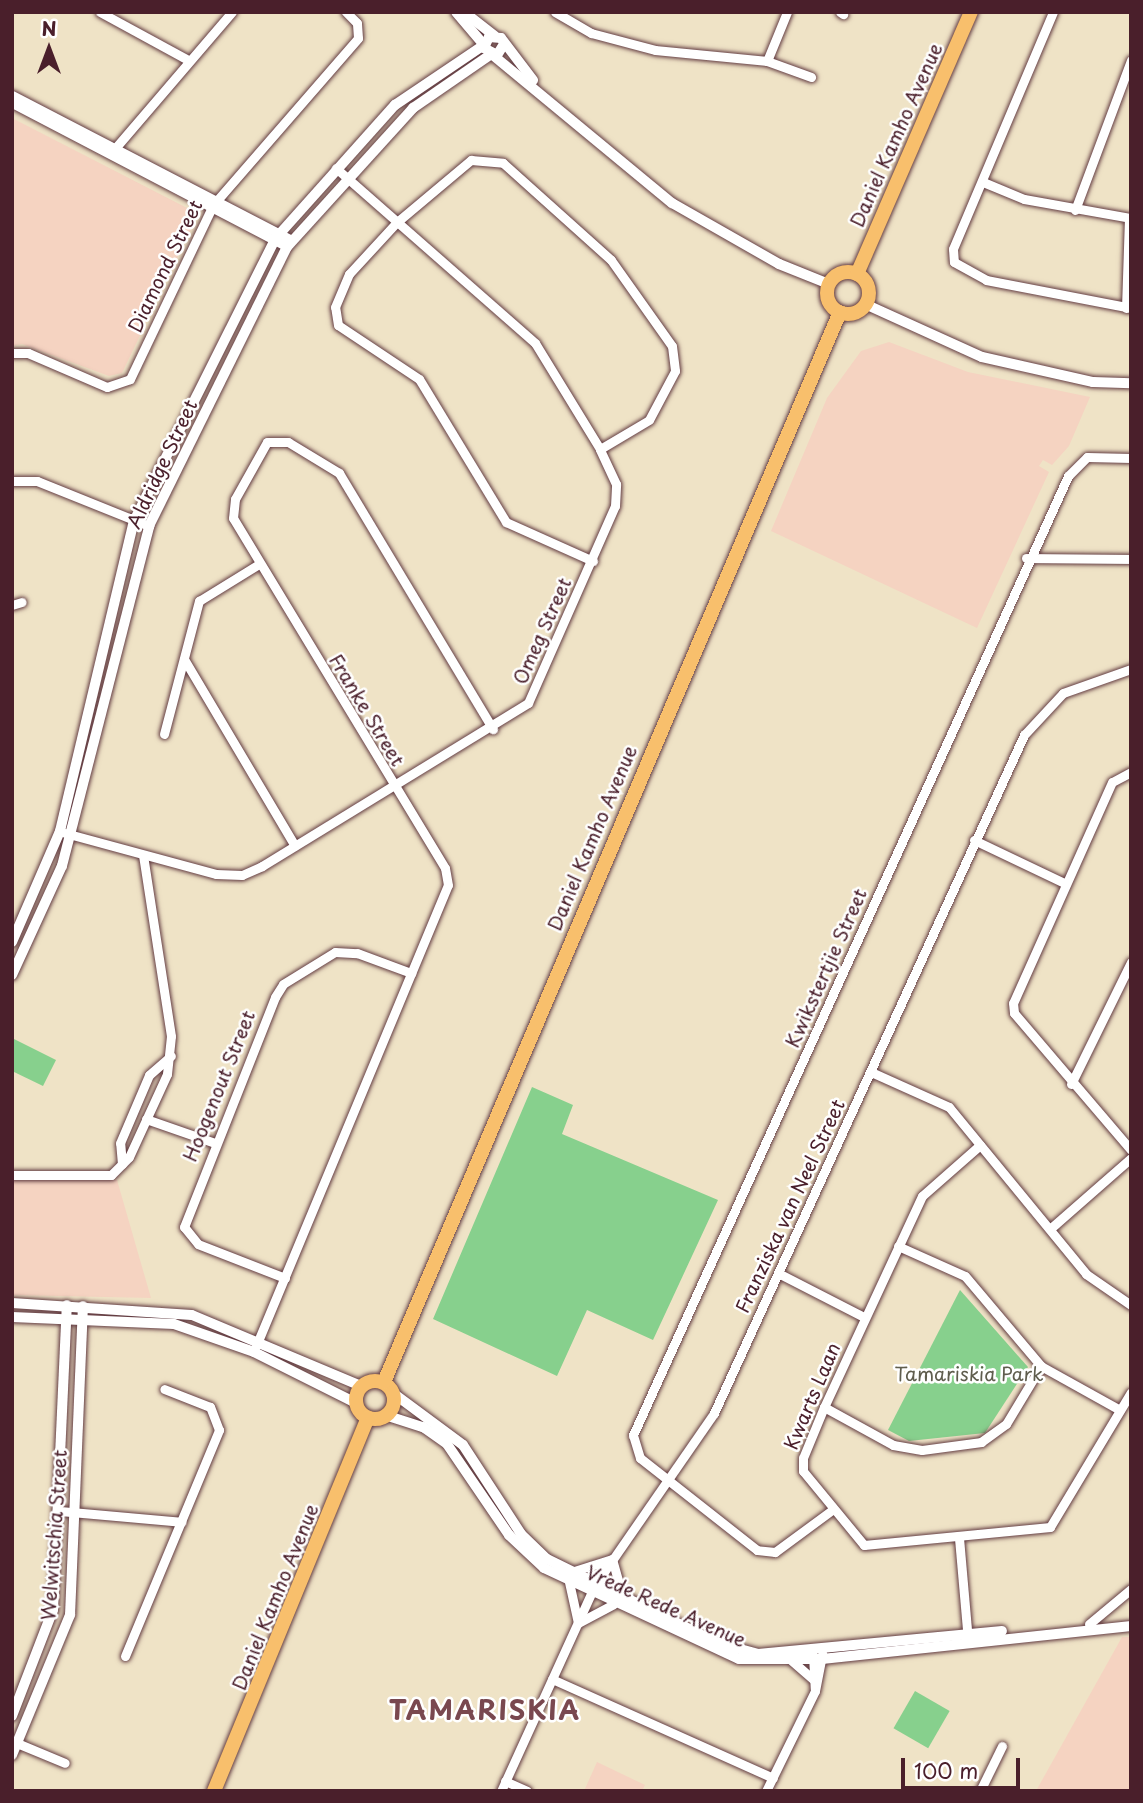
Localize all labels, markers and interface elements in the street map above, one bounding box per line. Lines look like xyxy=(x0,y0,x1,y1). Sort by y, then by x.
north arrow xyxy=(14,14,84,84)
text: N xyxy=(41,14,57,42)
street label: Daniel Kamho Avenue xyxy=(845,39,947,231)
street label: Diamond Street xyxy=(123,196,207,336)
street label: Aldridge Street xyxy=(122,396,202,532)
street label: Omeg Street xyxy=(508,573,576,689)
street label: Franke Street xyxy=(325,650,409,770)
street label: Daniel Kamho Avenue xyxy=(542,742,642,934)
street label: Kwikstertjie Street xyxy=(780,885,872,1051)
street label: Hoogenout Street xyxy=(178,1007,260,1165)
street label: Franziska van Neel Street xyxy=(730,1094,850,1318)
street label: Kwarts Laan xyxy=(779,1339,845,1453)
park label: Tamariskia Park xyxy=(893,1363,1045,1385)
street label: Welwitschia Street xyxy=(37,1448,71,1622)
street label: Daniel Kamho Avenue xyxy=(227,1500,323,1694)
street label: Vrede Rede Avenue xyxy=(583,1560,749,1652)
district label: TAMARISKIA xyxy=(391,1694,579,1726)
scale bar xyxy=(905,1744,1024,1788)
text: 100 m xyxy=(914,1754,978,1786)

